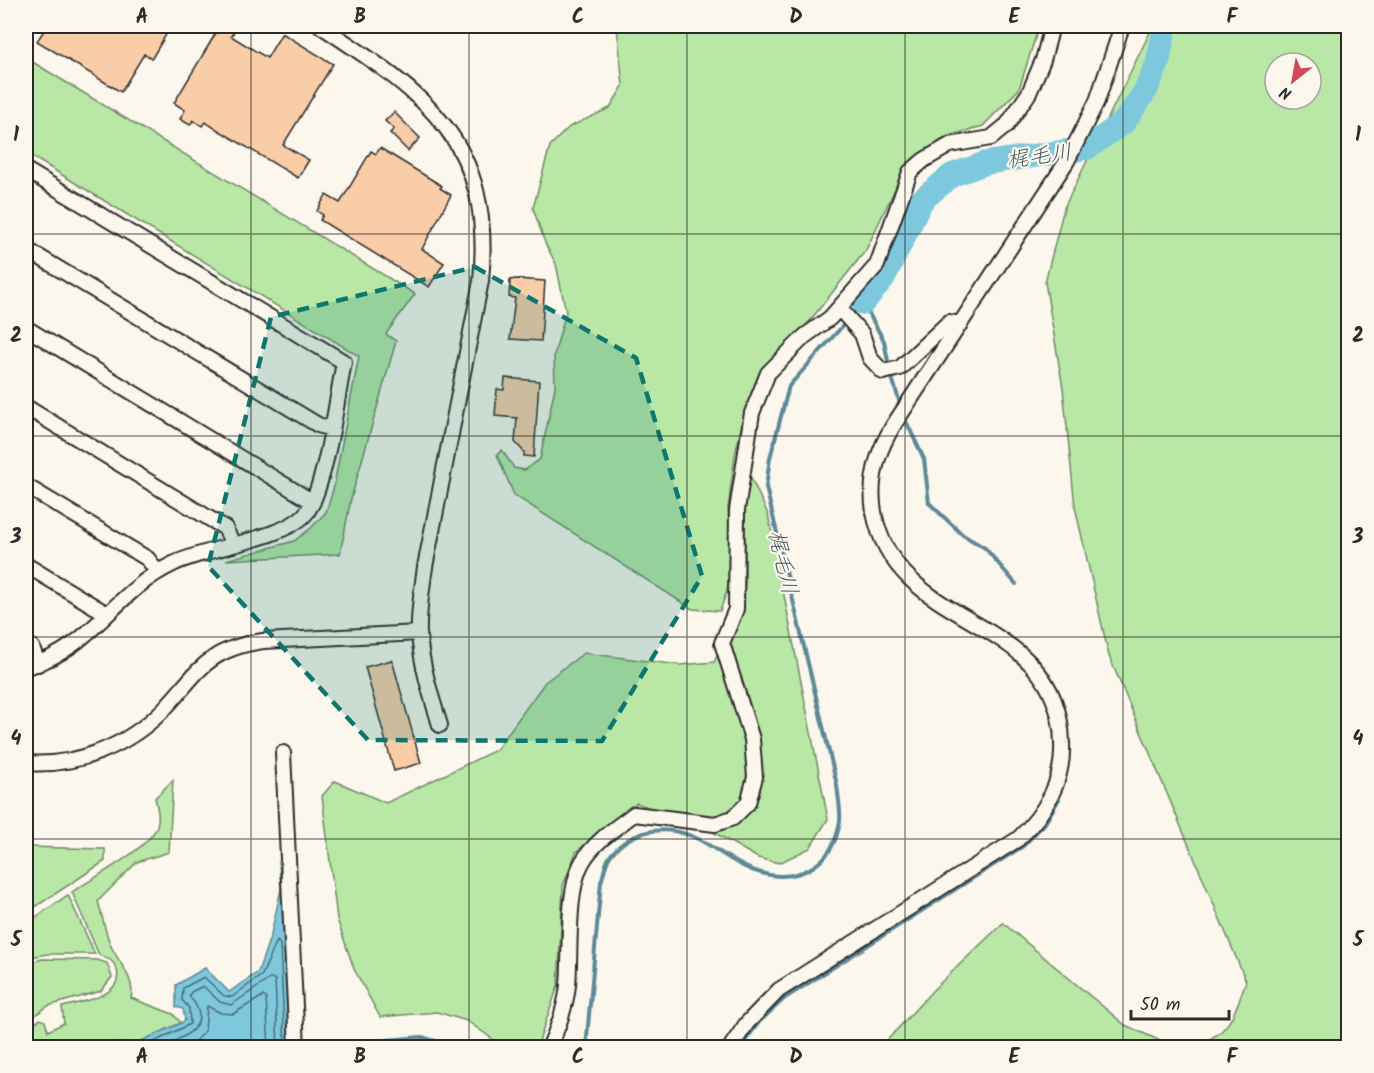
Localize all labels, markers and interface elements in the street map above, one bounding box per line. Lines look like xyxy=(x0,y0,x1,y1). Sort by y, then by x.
text: A xyxy=(136,2,148,34)
text: B xyxy=(354,2,366,34)
text: C xyxy=(572,2,584,34)
text: D xyxy=(789,2,803,34)
text: E xyxy=(1008,2,1020,34)
text: F xyxy=(1227,2,1239,34)
north arrow xyxy=(1263,51,1323,111)
text: N xyxy=(1275,79,1297,106)
text: 1 xyxy=(13,120,19,152)
text: 1 xyxy=(1355,120,1361,152)
water label: 梶毛川 xyxy=(1004,136,1074,179)
text: 2 xyxy=(10,321,22,353)
text: 2 xyxy=(1352,321,1364,353)
text: 3 xyxy=(10,522,22,554)
text: 3 xyxy=(1352,522,1364,554)
water label: 梶毛川 xyxy=(757,526,806,599)
text: 4 xyxy=(11,724,22,756)
text: 4 xyxy=(1353,724,1364,756)
text: 5 xyxy=(10,925,23,957)
text: 5 xyxy=(1352,925,1365,957)
scale bar xyxy=(1131,983,1228,1021)
text: 50 m xyxy=(1140,991,1180,1020)
text: A xyxy=(136,1042,148,1073)
text: B xyxy=(354,1042,366,1073)
text: C xyxy=(572,1042,584,1073)
text: D xyxy=(789,1042,803,1073)
text: E xyxy=(1008,1042,1020,1073)
text: F xyxy=(1227,1042,1239,1073)

